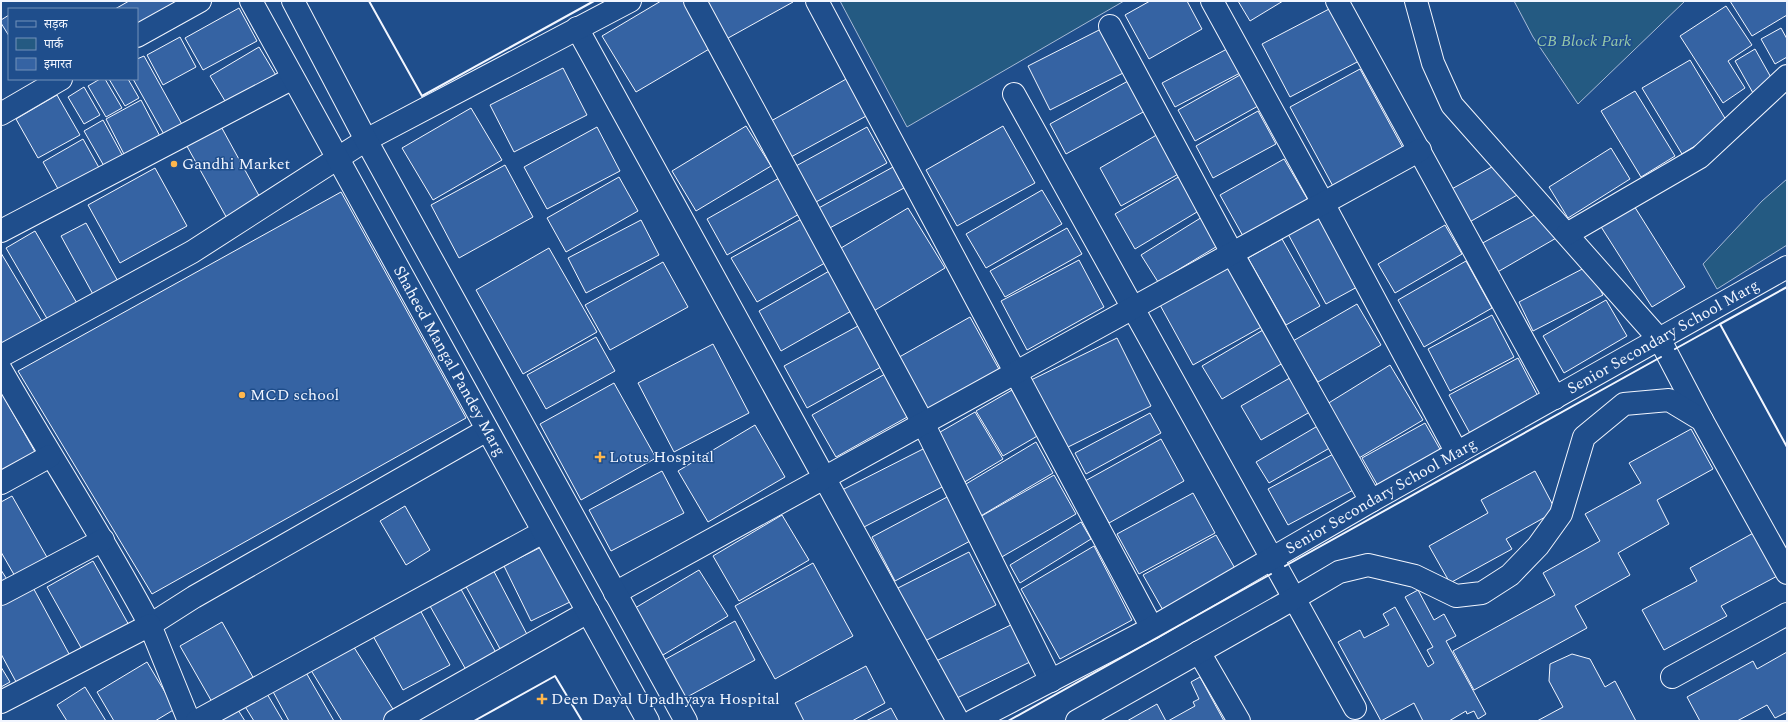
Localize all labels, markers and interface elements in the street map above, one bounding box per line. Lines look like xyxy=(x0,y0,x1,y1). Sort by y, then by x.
legend xyxy=(8,8,138,80)
text: सड़क xyxy=(44,15,69,34)
park label: CB Block Park xyxy=(1536,29,1632,53)
text: पार्क xyxy=(44,35,64,54)
text: इमारत xyxy=(44,55,73,74)
place label: Gandhi Market xyxy=(182,152,290,176)
marker: Gandhi Market xyxy=(169,159,179,169)
street label: Shaheed Mangal Pandey Marg xyxy=(387,261,512,461)
street label: Senior Secondary School Marg xyxy=(1563,273,1764,400)
place label: MCD school xyxy=(250,383,339,407)
marker: MCD school xyxy=(237,390,247,400)
street label: Senior Secondary School Marg xyxy=(1281,432,1481,560)
place label: Lotus Hospital xyxy=(609,445,714,469)
marker: Lotus Hospital xyxy=(594,451,606,463)
place label: Deen Dayal Upadhyaya Hospital xyxy=(551,687,780,711)
marker: Deen Dayal Upadhyaya Hospital xyxy=(536,693,548,705)

